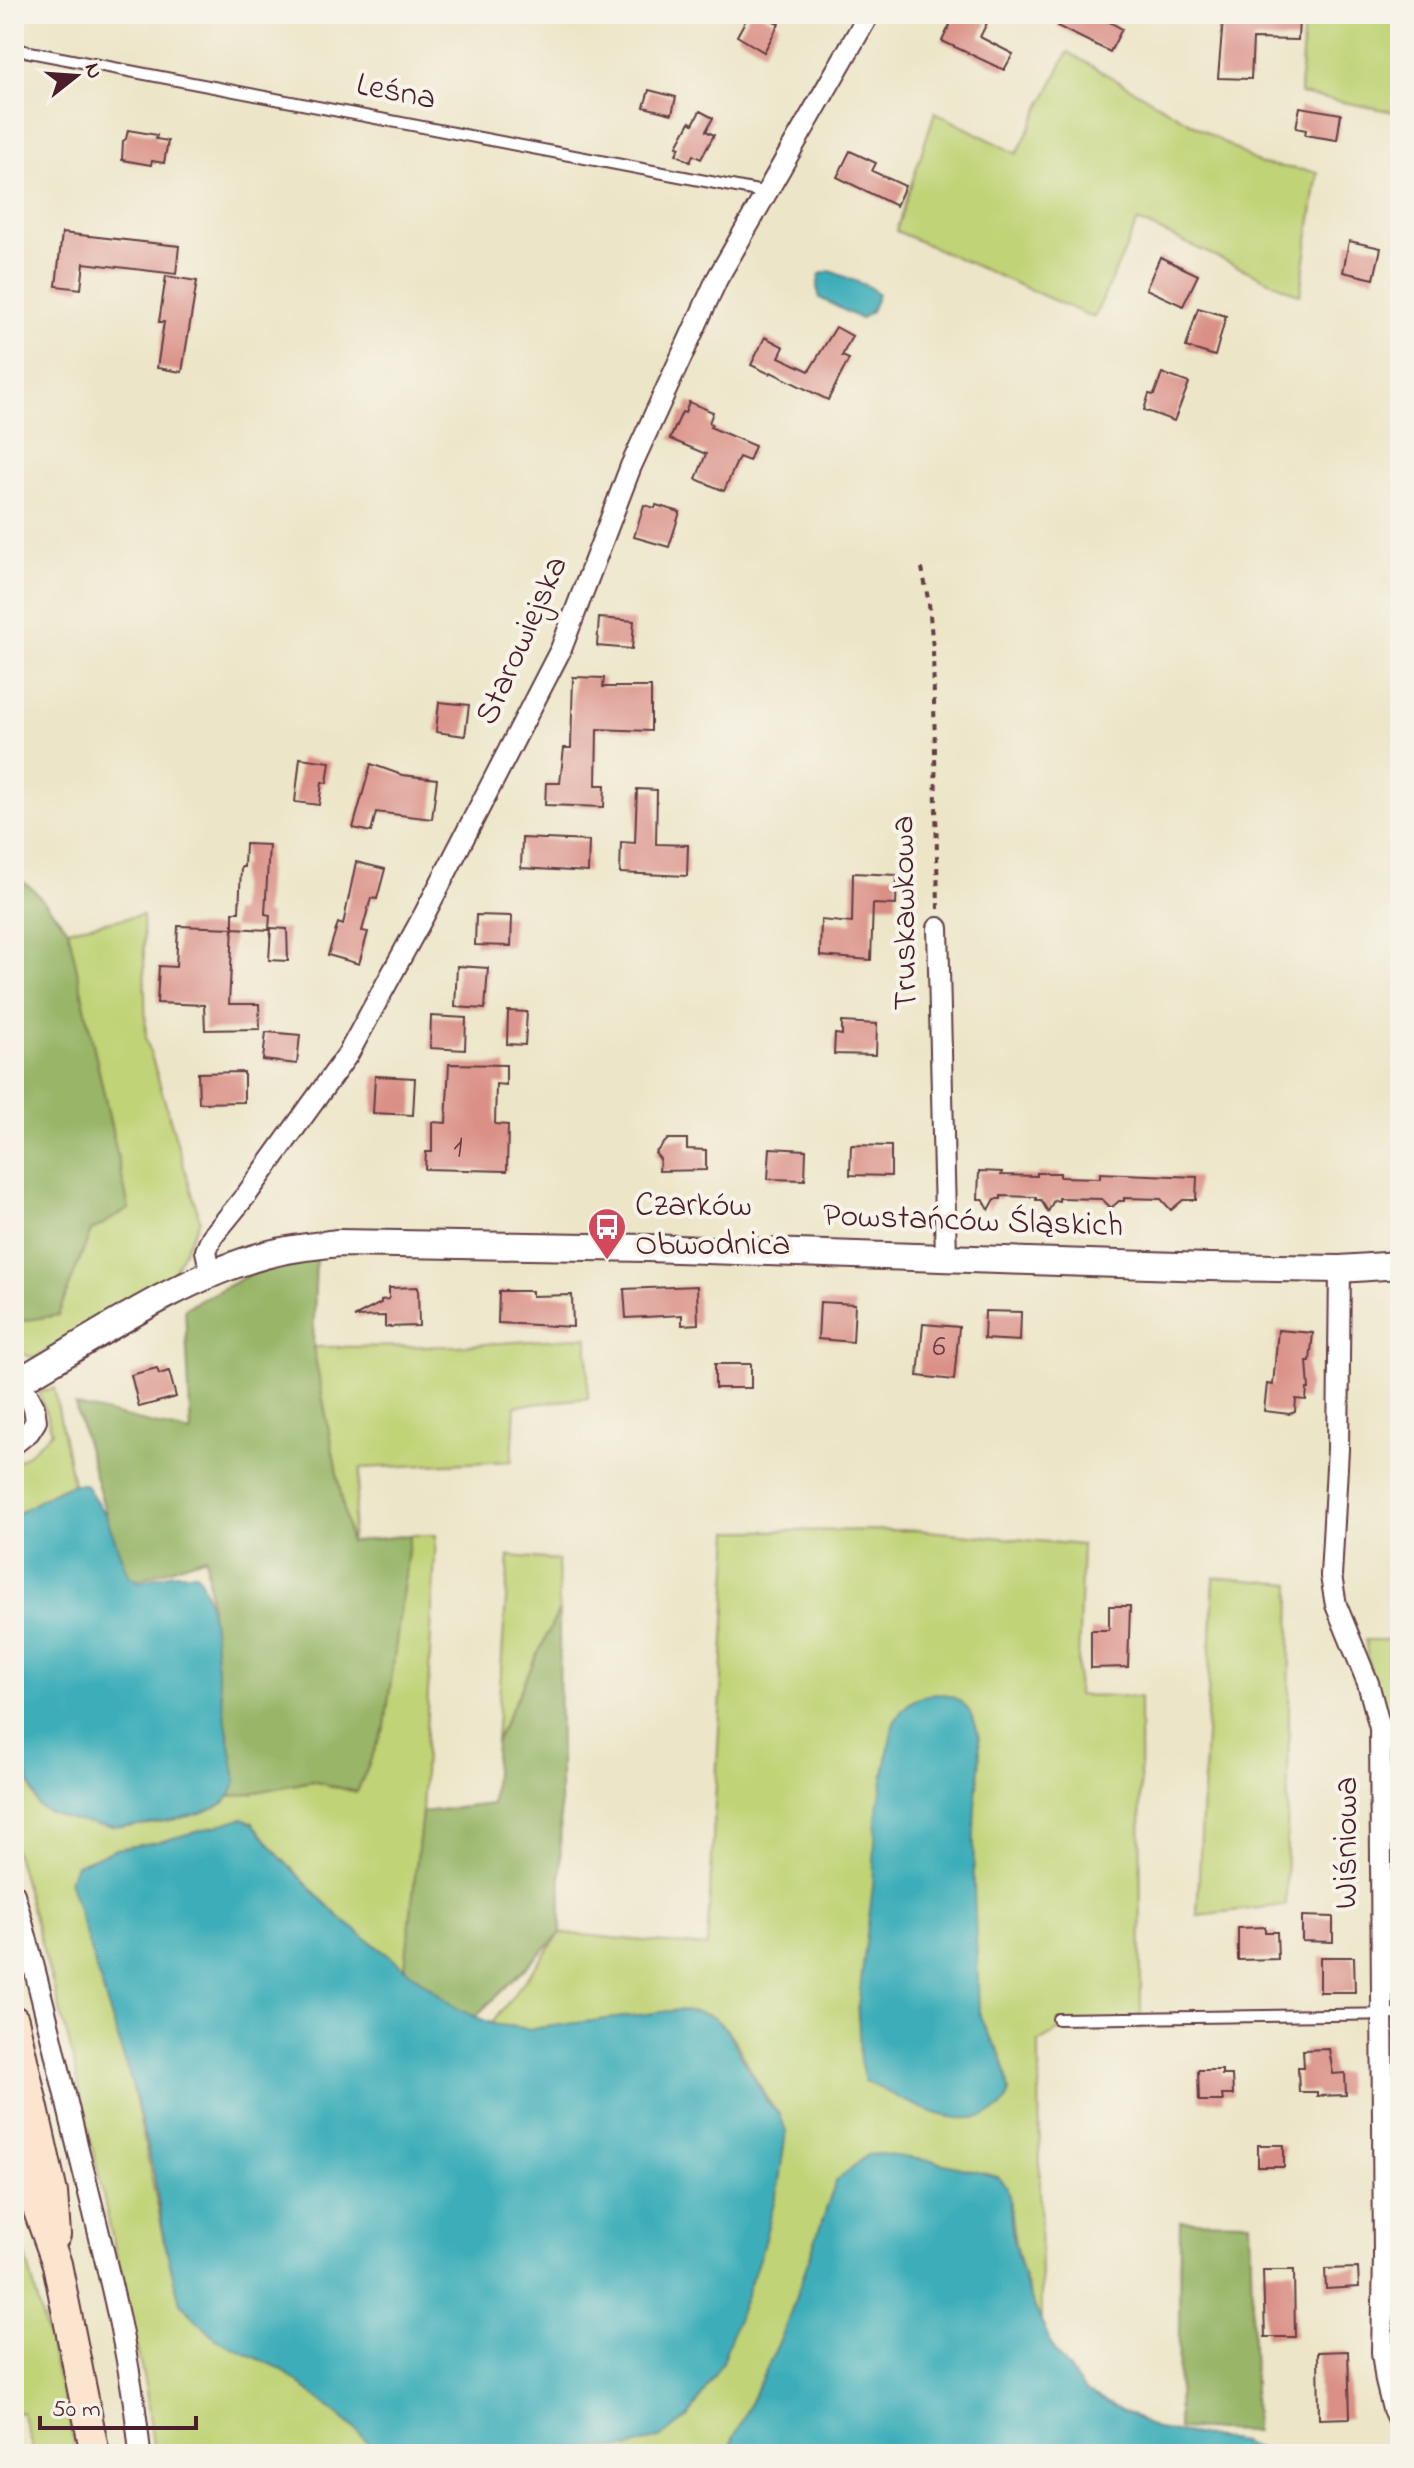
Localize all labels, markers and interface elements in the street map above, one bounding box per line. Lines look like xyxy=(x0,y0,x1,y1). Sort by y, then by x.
north arrow xyxy=(36,36,116,116)
text: N xyxy=(75,59,110,83)
street label: Leśna xyxy=(352,61,440,125)
street label: Starowiejska xyxy=(463,548,583,734)
street label: Truskawkowa xyxy=(879,815,933,1011)
house number: 1 xyxy=(453,1127,463,1171)
place label: Czarków Obwodnica xyxy=(635,1182,790,1271)
street label: Powstańców Śląskich xyxy=(822,1192,1124,1252)
bus stop icon: Czarków Obwodnica xyxy=(586,1206,628,1261)
house number: 6 xyxy=(932,1326,946,1370)
street label: Wiśniowa xyxy=(1323,1777,1373,1909)
scale bar xyxy=(40,2380,196,2430)
text: 50 m xyxy=(52,2393,101,2428)

